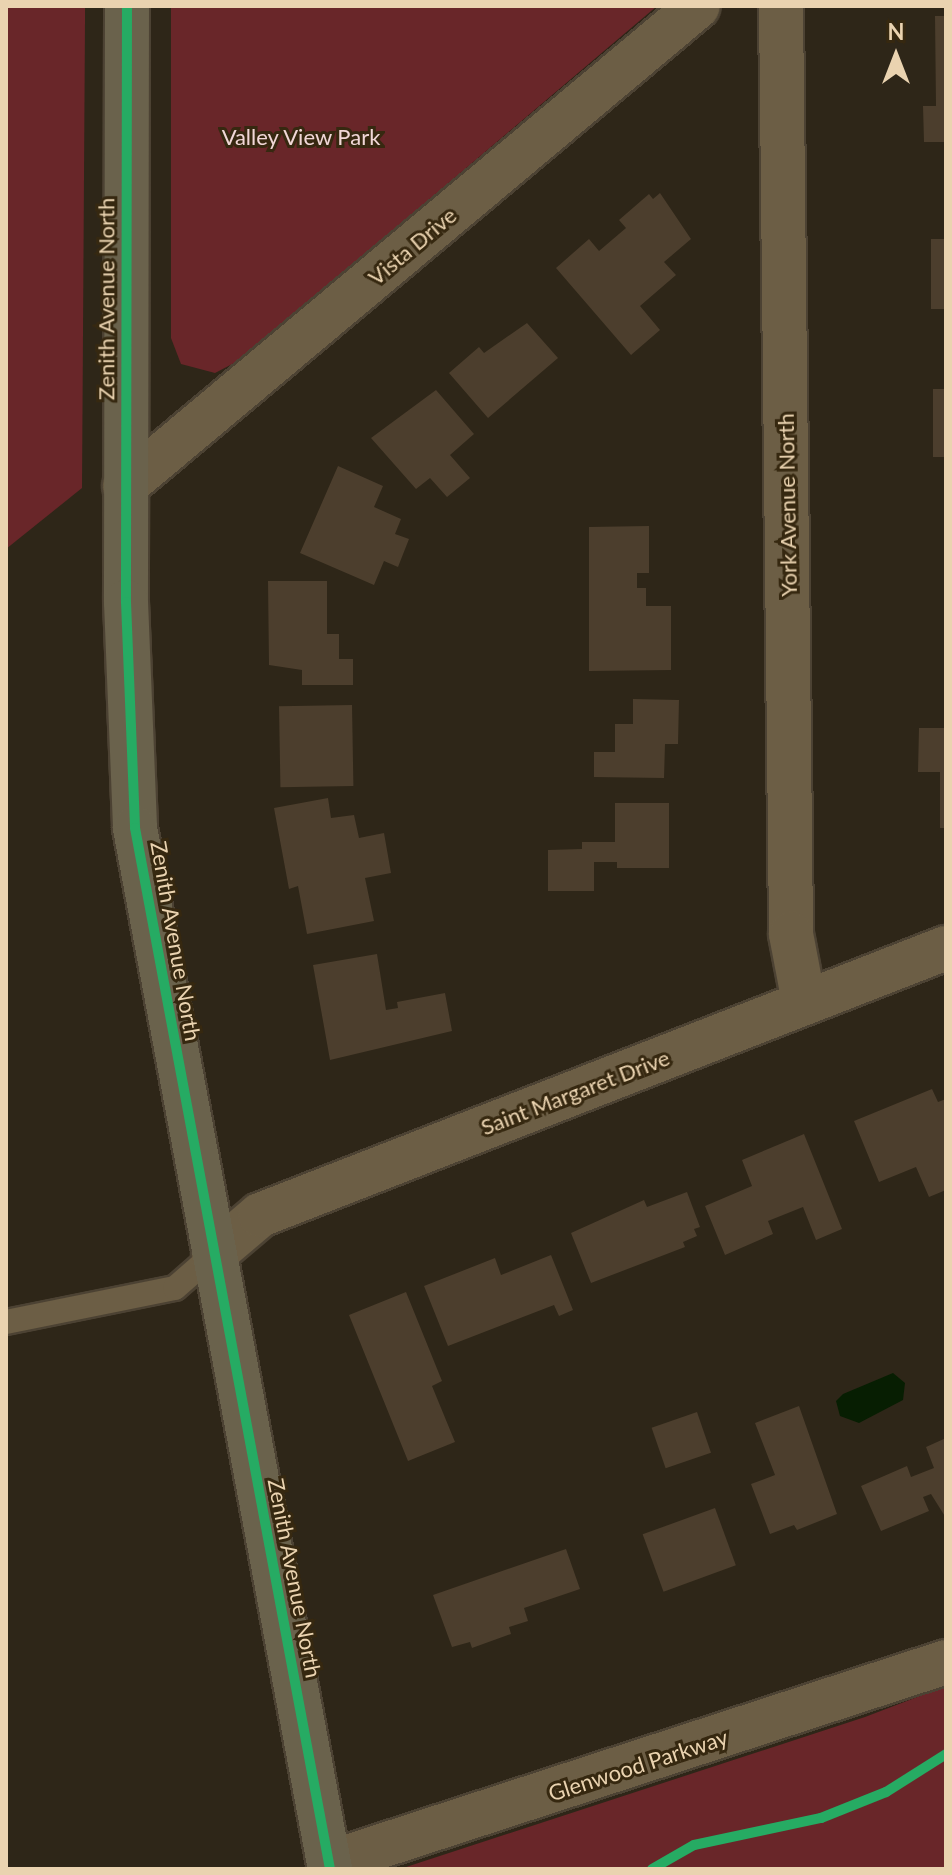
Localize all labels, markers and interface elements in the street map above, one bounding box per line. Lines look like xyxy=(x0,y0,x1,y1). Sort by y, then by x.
north arrow xyxy=(856,16,936,96)
text: N xyxy=(888,18,904,45)
park label: Valley View Park xyxy=(221,124,381,150)
street label: Zenith Avenue North xyxy=(93,197,119,401)
street label: Vista Drive xyxy=(363,202,461,290)
street label: York Avenue North xyxy=(772,413,802,597)
street label: Zenith Avenue North xyxy=(145,839,207,1043)
street label: Saint Margaret Drive xyxy=(477,1044,673,1140)
street label: Zenith Avenue North xyxy=(263,1476,327,1680)
street label: Glenwood Parkway xyxy=(545,1724,731,1806)

